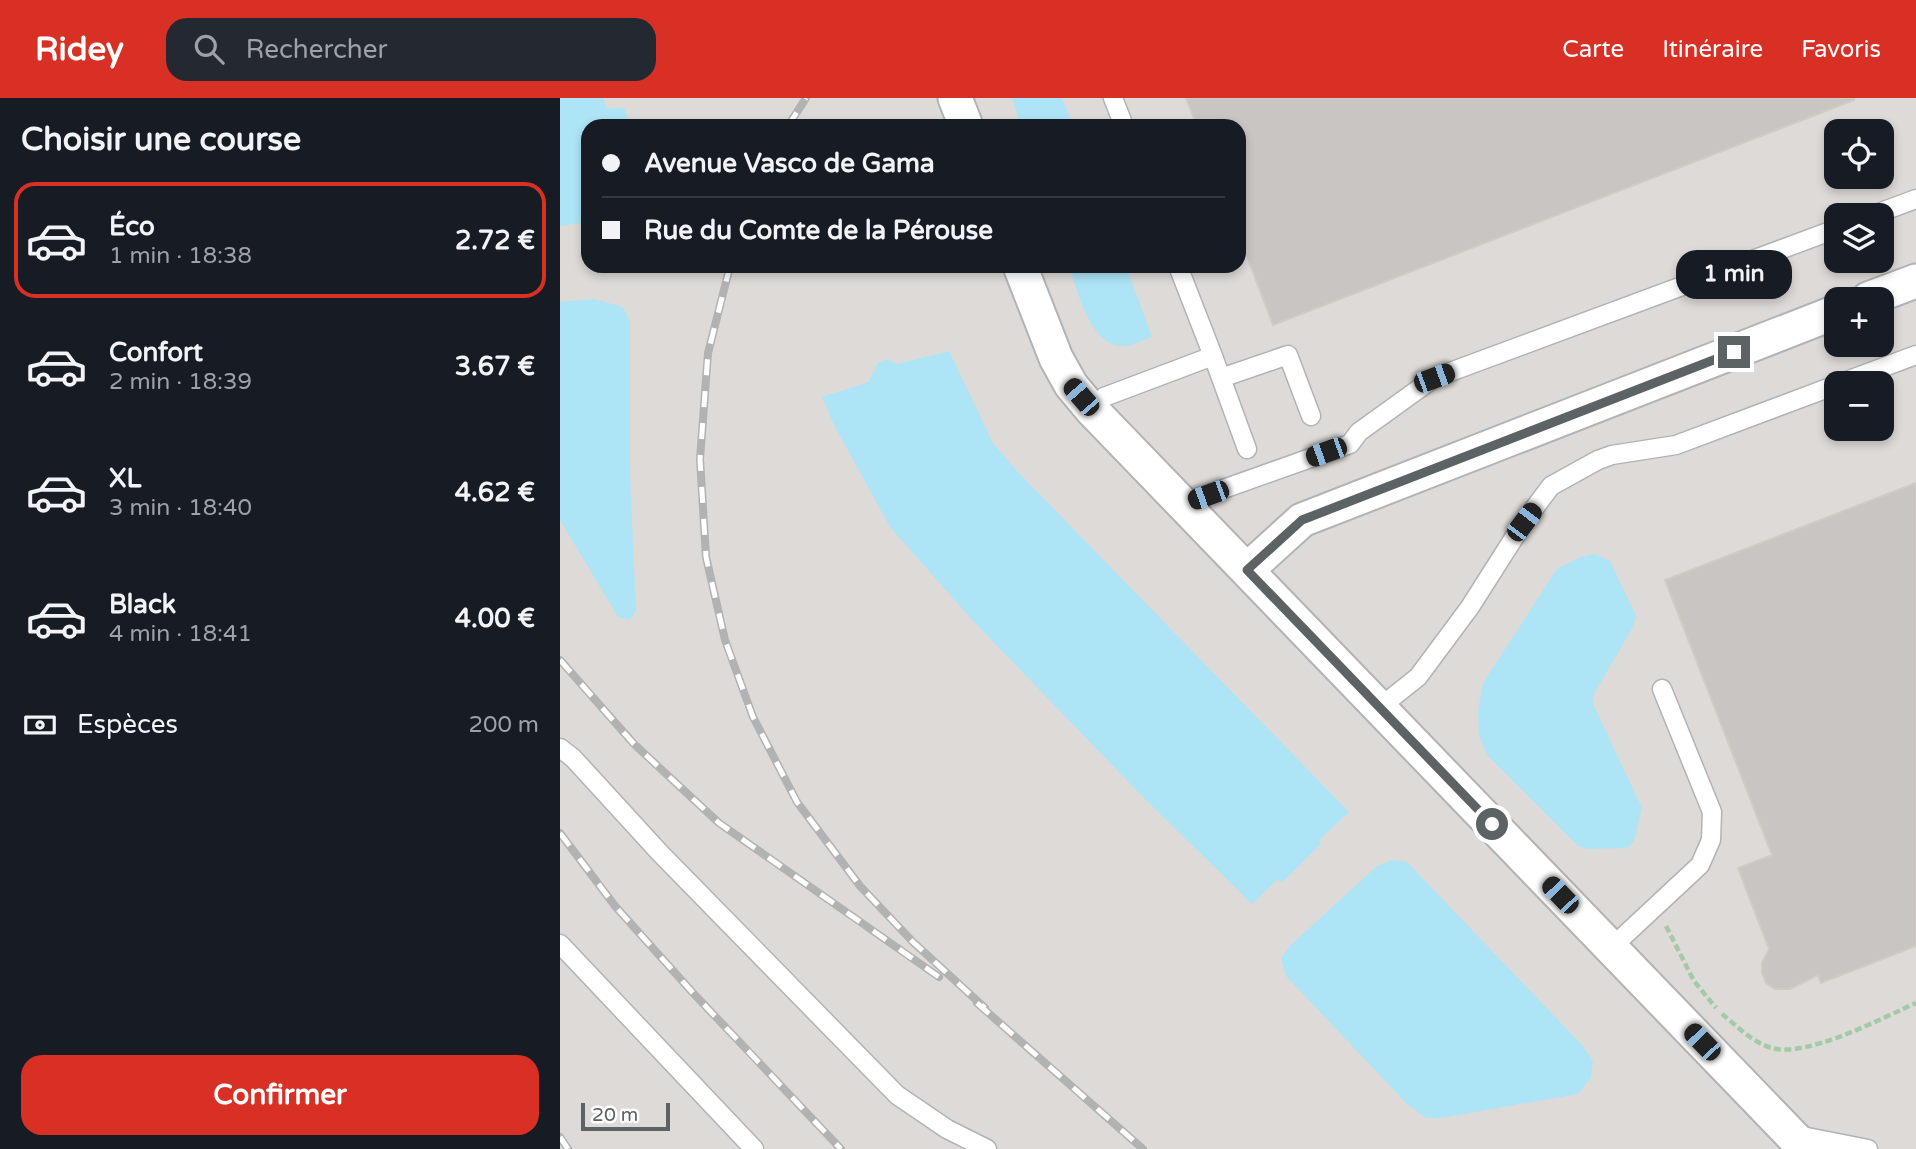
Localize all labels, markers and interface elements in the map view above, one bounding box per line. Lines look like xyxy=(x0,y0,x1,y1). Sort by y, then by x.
search box xyxy=(166,18,656,81)
text: Ridey xyxy=(35,30,124,69)
icon: search xyxy=(190,30,228,68)
text: Rechercher xyxy=(246,34,387,65)
text: Carte xyxy=(1562,35,1624,64)
text: Itinéraire xyxy=(1662,35,1763,64)
text: Favoris xyxy=(1801,35,1881,64)
map controls xyxy=(1824,119,1894,441)
button: locate xyxy=(1824,119,1894,189)
text: Choisir une course xyxy=(21,121,301,159)
text: Avenue Vasco de Gama xyxy=(644,148,935,179)
button: layers xyxy=(1824,203,1894,273)
icon: car xyxy=(25,209,88,272)
text: Éco xyxy=(109,211,155,242)
text: Rue du Comte de la Pérouse xyxy=(644,215,993,246)
text: 2.72 € xyxy=(455,225,535,256)
text: 1 min · 18:38 xyxy=(109,242,252,270)
callout: 1 min xyxy=(1676,250,1792,300)
text: 1 min xyxy=(1703,260,1765,288)
button: + xyxy=(1824,287,1894,357)
icon: car xyxy=(25,335,88,398)
route end xyxy=(1718,336,1750,368)
text: Confort xyxy=(109,337,203,368)
text: 3.67 € xyxy=(455,351,535,382)
car xyxy=(1411,361,1458,395)
text: 2 min · 18:39 xyxy=(109,368,252,396)
button: − xyxy=(1824,371,1894,441)
car xyxy=(1060,374,1103,420)
car xyxy=(1303,435,1350,469)
icon: car xyxy=(25,461,88,524)
text: XL xyxy=(109,463,141,494)
text: 4.62 € xyxy=(455,477,535,508)
car xyxy=(1185,478,1232,512)
text: 3 min · 18:40 xyxy=(109,494,252,522)
car xyxy=(1503,499,1546,545)
icon: car xyxy=(25,587,88,650)
text: Black xyxy=(109,589,176,620)
text: 4.00 € xyxy=(455,603,535,634)
text: 4 min · 18:41 xyxy=(109,620,252,648)
icon: cash xyxy=(21,706,59,744)
text: Espèces xyxy=(77,709,178,740)
text: 200 m xyxy=(469,711,539,739)
route start xyxy=(1476,808,1508,840)
car xyxy=(1538,873,1583,917)
car xyxy=(1680,1020,1725,1064)
button: Confirmer xyxy=(21,1055,539,1135)
scale bar xyxy=(581,1100,670,1132)
text: 20 m xyxy=(592,1104,638,1126)

